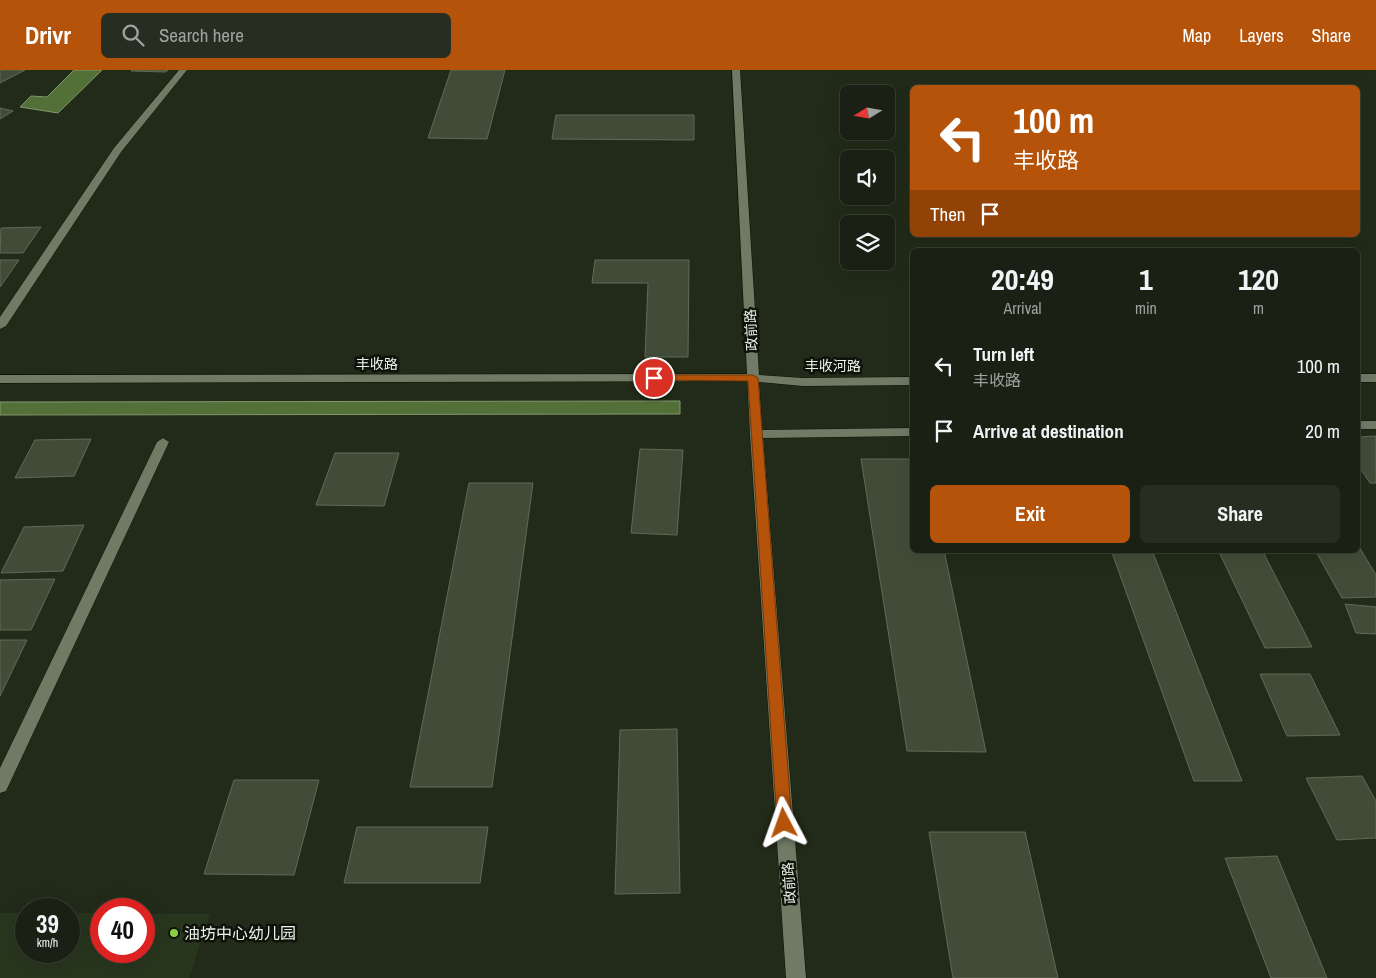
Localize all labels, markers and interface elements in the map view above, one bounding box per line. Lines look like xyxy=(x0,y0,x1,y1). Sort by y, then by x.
search box xyxy=(101,13,451,58)
text: Drivr xyxy=(25,19,71,51)
icon: search xyxy=(119,21,147,49)
text: Search here xyxy=(159,22,244,48)
text: Map xyxy=(1183,23,1211,48)
text: Layers xyxy=(1239,23,1284,48)
text: Share xyxy=(1312,23,1351,48)
north arrow xyxy=(840,85,895,140)
map controls xyxy=(840,85,895,270)
text: 100 m xyxy=(1013,97,1094,144)
icon: left xyxy=(930,105,995,170)
text: 丰收路 xyxy=(1013,145,1079,175)
button: sound xyxy=(840,150,895,205)
icon: arrive xyxy=(976,200,1004,228)
text: Then xyxy=(930,201,966,227)
button: layers xyxy=(840,215,895,270)
text: 20:49 xyxy=(991,259,1054,299)
text: 1 xyxy=(1139,259,1153,299)
text: 120 xyxy=(1238,259,1279,299)
text: Arrival xyxy=(1004,297,1041,319)
text: min xyxy=(1135,297,1157,319)
text: m xyxy=(1253,297,1264,319)
street label: 政前路 xyxy=(741,309,761,351)
text: Turn left xyxy=(973,341,1034,367)
icon: left xyxy=(930,352,958,380)
text: 100 m xyxy=(1297,353,1340,379)
street label: 丰收路 xyxy=(356,355,398,373)
pin xyxy=(633,357,675,399)
street label: 丰收河路 xyxy=(805,357,861,375)
icon: arrive xyxy=(640,364,668,392)
text: 丰收路 xyxy=(973,369,1021,391)
icon: arrive xyxy=(930,417,958,445)
text: Arrive at destination xyxy=(973,418,1124,444)
text: 20 m xyxy=(1305,418,1340,444)
button: Exit xyxy=(930,485,1130,543)
button: Share xyxy=(1140,485,1340,543)
position arrow xyxy=(757,796,809,848)
street label: 政前路 xyxy=(779,861,799,905)
speed limit sign: 40 xyxy=(90,898,155,963)
text: 39 xyxy=(36,907,59,941)
place label: 油坊中心幼儿园 xyxy=(184,922,296,944)
marker: 油坊中心幼儿园 xyxy=(168,927,180,939)
text: km/h xyxy=(37,935,58,951)

